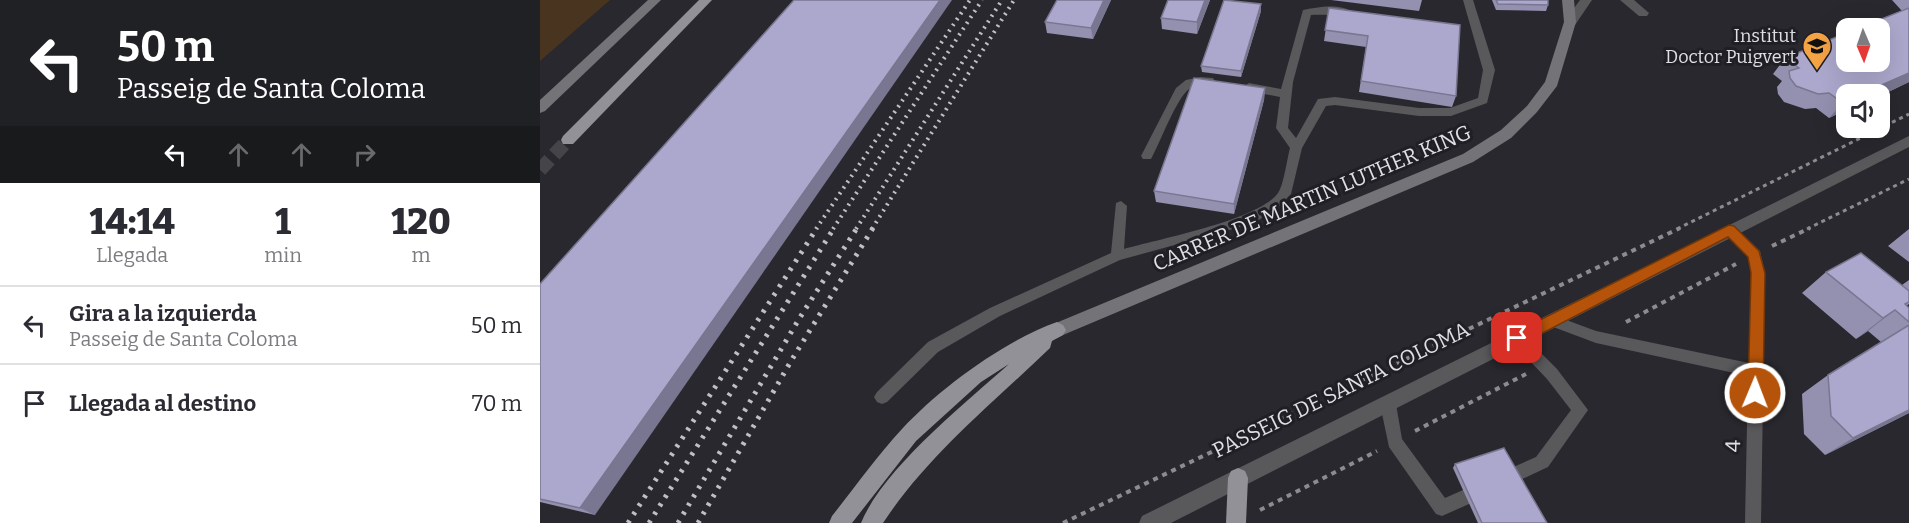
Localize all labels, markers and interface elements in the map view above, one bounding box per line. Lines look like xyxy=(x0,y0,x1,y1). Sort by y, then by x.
north arrow xyxy=(1836,18,1890,72)
map controls xyxy=(1836,18,1890,138)
text: 50 m xyxy=(117,22,214,72)
icon: left xyxy=(18,24,96,102)
place label: Institut Doctor Puigvert xyxy=(1665,25,1796,68)
school or university icon: Institut Doctor Puigvert xyxy=(1801,30,1833,72)
text: Passeig de Santa Coloma xyxy=(117,73,426,105)
button: sound xyxy=(1836,84,1890,138)
street label: CARRER DE MARTIN LUTHER KING xyxy=(1149,119,1475,277)
icon: left xyxy=(159,138,192,171)
icon: ahead xyxy=(222,138,255,171)
icon: ahead xyxy=(285,138,318,171)
icon: right xyxy=(348,138,381,171)
text: 14:14 xyxy=(89,200,175,244)
text: 1 xyxy=(275,200,291,244)
text: 120 xyxy=(391,200,451,244)
text: Llegada xyxy=(96,243,168,267)
text: min xyxy=(264,243,302,267)
text: m xyxy=(411,243,431,267)
text: Gira a la izquierda xyxy=(69,300,257,327)
icon: left xyxy=(18,309,51,342)
text: 50 m xyxy=(471,312,522,339)
pin xyxy=(1491,312,1542,363)
street label: PASSEIG DE SANTA COLOMA xyxy=(1208,316,1474,464)
icon: arrive xyxy=(1500,321,1533,354)
text: Passeig de Santa Coloma xyxy=(69,327,298,351)
position arrow xyxy=(1723,361,1787,425)
icon: arrive xyxy=(18,387,51,420)
text: Llegada al destino xyxy=(69,390,256,417)
text: 70 m xyxy=(472,390,522,417)
street label: 4 xyxy=(1720,440,1746,452)

